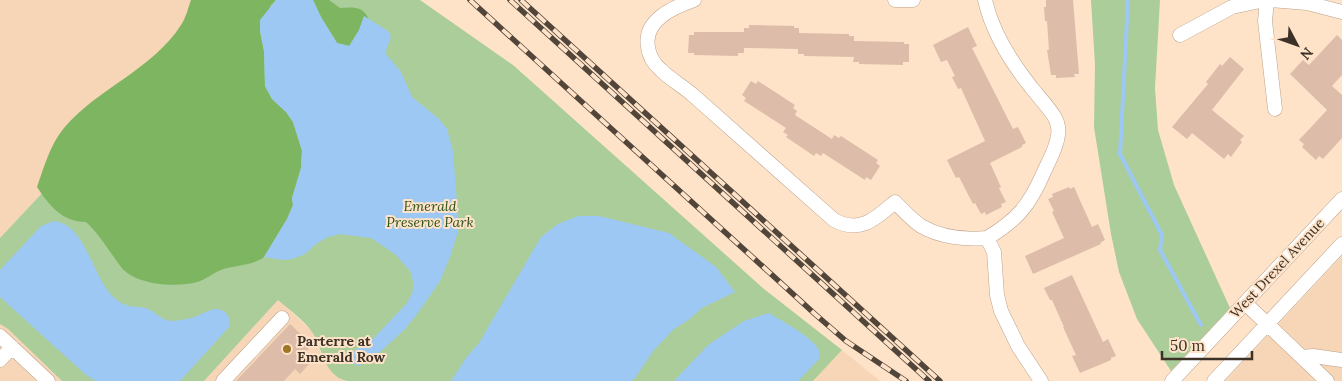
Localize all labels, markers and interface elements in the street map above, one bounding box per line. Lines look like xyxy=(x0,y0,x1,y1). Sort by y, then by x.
north arrow xyxy=(1272,20,1322,70)
text: N xyxy=(1296,44,1317,64)
park label: Emerald Preserve Park xyxy=(386,197,474,231)
street label: West Drexel Avenue xyxy=(1226,214,1328,322)
scale bar xyxy=(1162,328,1252,360)
place label: Parterre at Emerald Row xyxy=(297,332,386,366)
text: 50 m xyxy=(1170,336,1205,355)
marker: Parterre at Emerald Row xyxy=(281,343,293,355)

